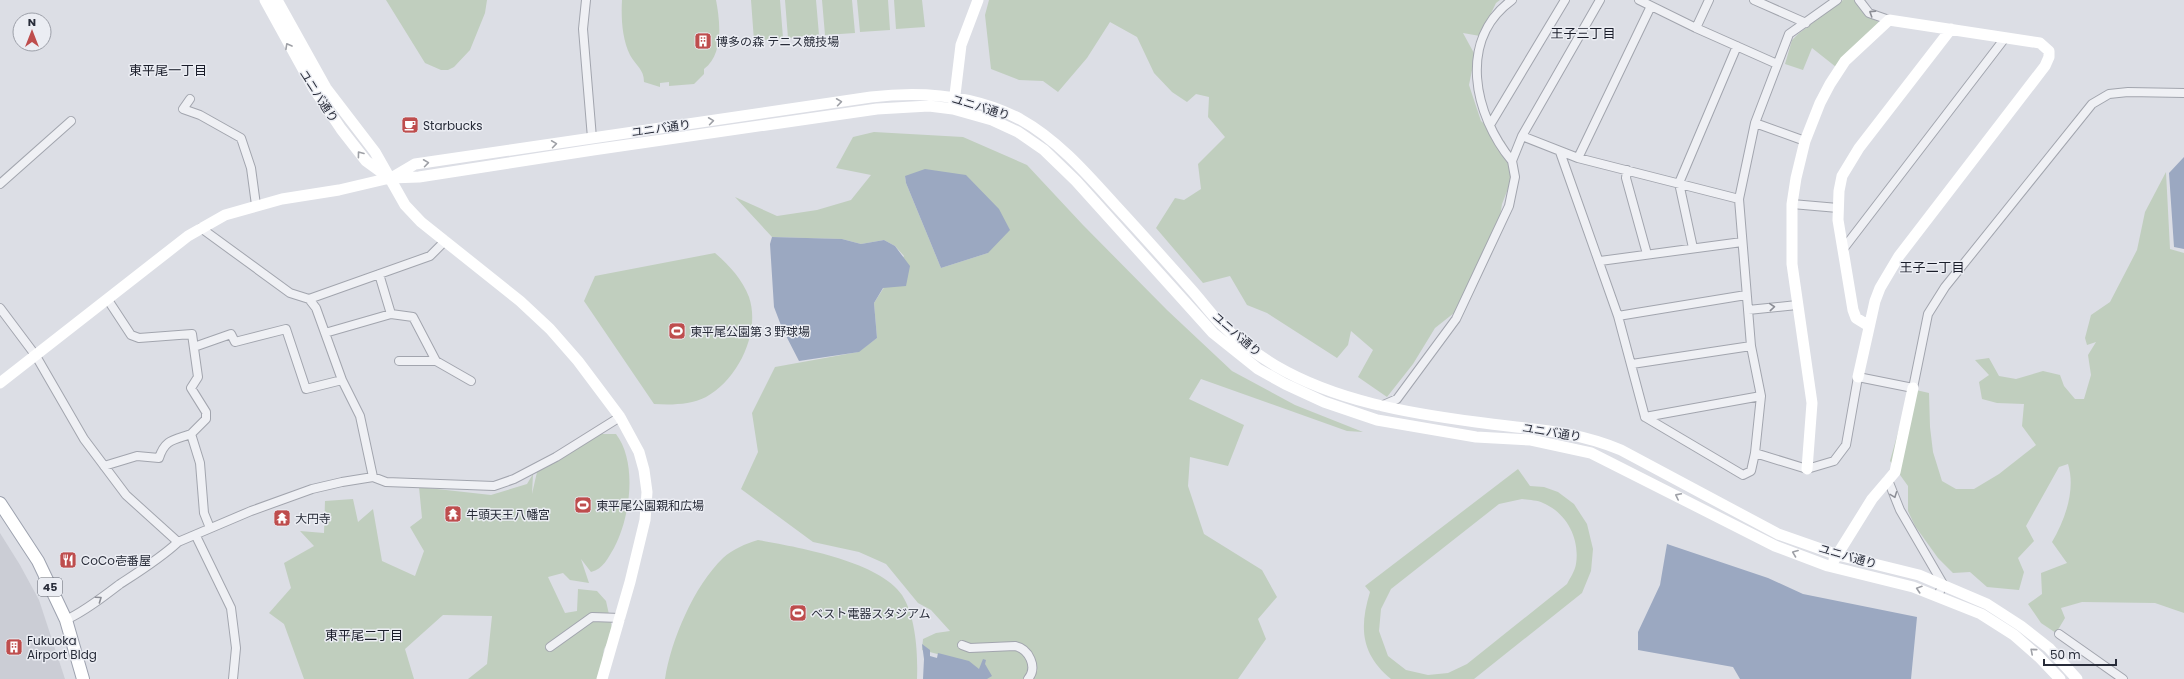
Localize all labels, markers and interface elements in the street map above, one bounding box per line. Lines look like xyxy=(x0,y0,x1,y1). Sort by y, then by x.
one-way arrow xyxy=(1869,10,1876,18)
north arrow xyxy=(12,12,52,52)
text: N xyxy=(28,14,36,30)
district label: 王子三丁目 xyxy=(1550,24,1616,43)
building icon: 博多の森 テニス競技場 xyxy=(693,31,713,51)
place label: 博多の森 テニス競技場 xyxy=(716,33,839,50)
one-way arrow xyxy=(286,43,293,50)
district label: 東平尾一丁目 xyxy=(129,61,207,80)
street label: ユニバ通り xyxy=(296,66,342,126)
street label: ユニバ通り xyxy=(950,90,1012,124)
one-way arrow xyxy=(836,98,842,107)
cafe icon: Starbucks xyxy=(400,115,420,135)
street label: ユニバ通り xyxy=(630,115,692,141)
place label: Starbucks xyxy=(423,117,483,134)
one-way arrow xyxy=(707,117,714,126)
one-way arrow xyxy=(551,140,557,149)
one-way arrow xyxy=(358,151,365,158)
one-way arrow xyxy=(423,159,429,168)
district label: 王子二丁目 xyxy=(1899,258,1965,277)
one-way arrow xyxy=(1769,303,1776,312)
street label: ユニバ通り xyxy=(1209,308,1265,360)
sports icon: 東平尾公園第３野球場 xyxy=(667,321,687,341)
place label: 東平尾公園第３野球場 xyxy=(690,323,810,340)
street label: ユニバ通り xyxy=(1521,419,1583,445)
one-way arrow xyxy=(1890,492,1898,499)
one-way arrow xyxy=(1675,493,1682,501)
sports icon: 東平尾公園親和広場 xyxy=(573,495,593,515)
place label: 東平尾公園親和広場 xyxy=(596,497,704,514)
temple icon: 牛頭天王八幡宮 xyxy=(443,504,463,524)
place label: 牛頭天王八幡宮 xyxy=(466,506,550,523)
temple icon: 大円寺 xyxy=(272,508,292,528)
place label: 大円寺 xyxy=(295,510,331,527)
street label: ユニバ通り xyxy=(1817,540,1879,572)
restaurant icon: CoCo壱番屋 xyxy=(58,550,78,570)
one-way arrow xyxy=(1791,550,1798,558)
place label: CoCo壱番屋 xyxy=(81,552,151,569)
road number: 45 xyxy=(38,578,62,596)
one-way arrow xyxy=(1916,586,1923,594)
one-way arrow xyxy=(95,596,102,604)
sports icon: ベスト電器スタジアム xyxy=(788,603,808,623)
place label: ベスト電器スタジアム xyxy=(811,605,930,622)
district label: 東平尾二丁目 xyxy=(325,626,403,645)
place label: Fukuoka Airport Bldg xyxy=(27,632,97,663)
building icon: Fukuoka Airport Bldg xyxy=(4,637,24,657)
scale bar xyxy=(2044,641,2116,667)
text: 50 m xyxy=(2050,646,2081,663)
one-way arrow xyxy=(2030,649,2037,656)

